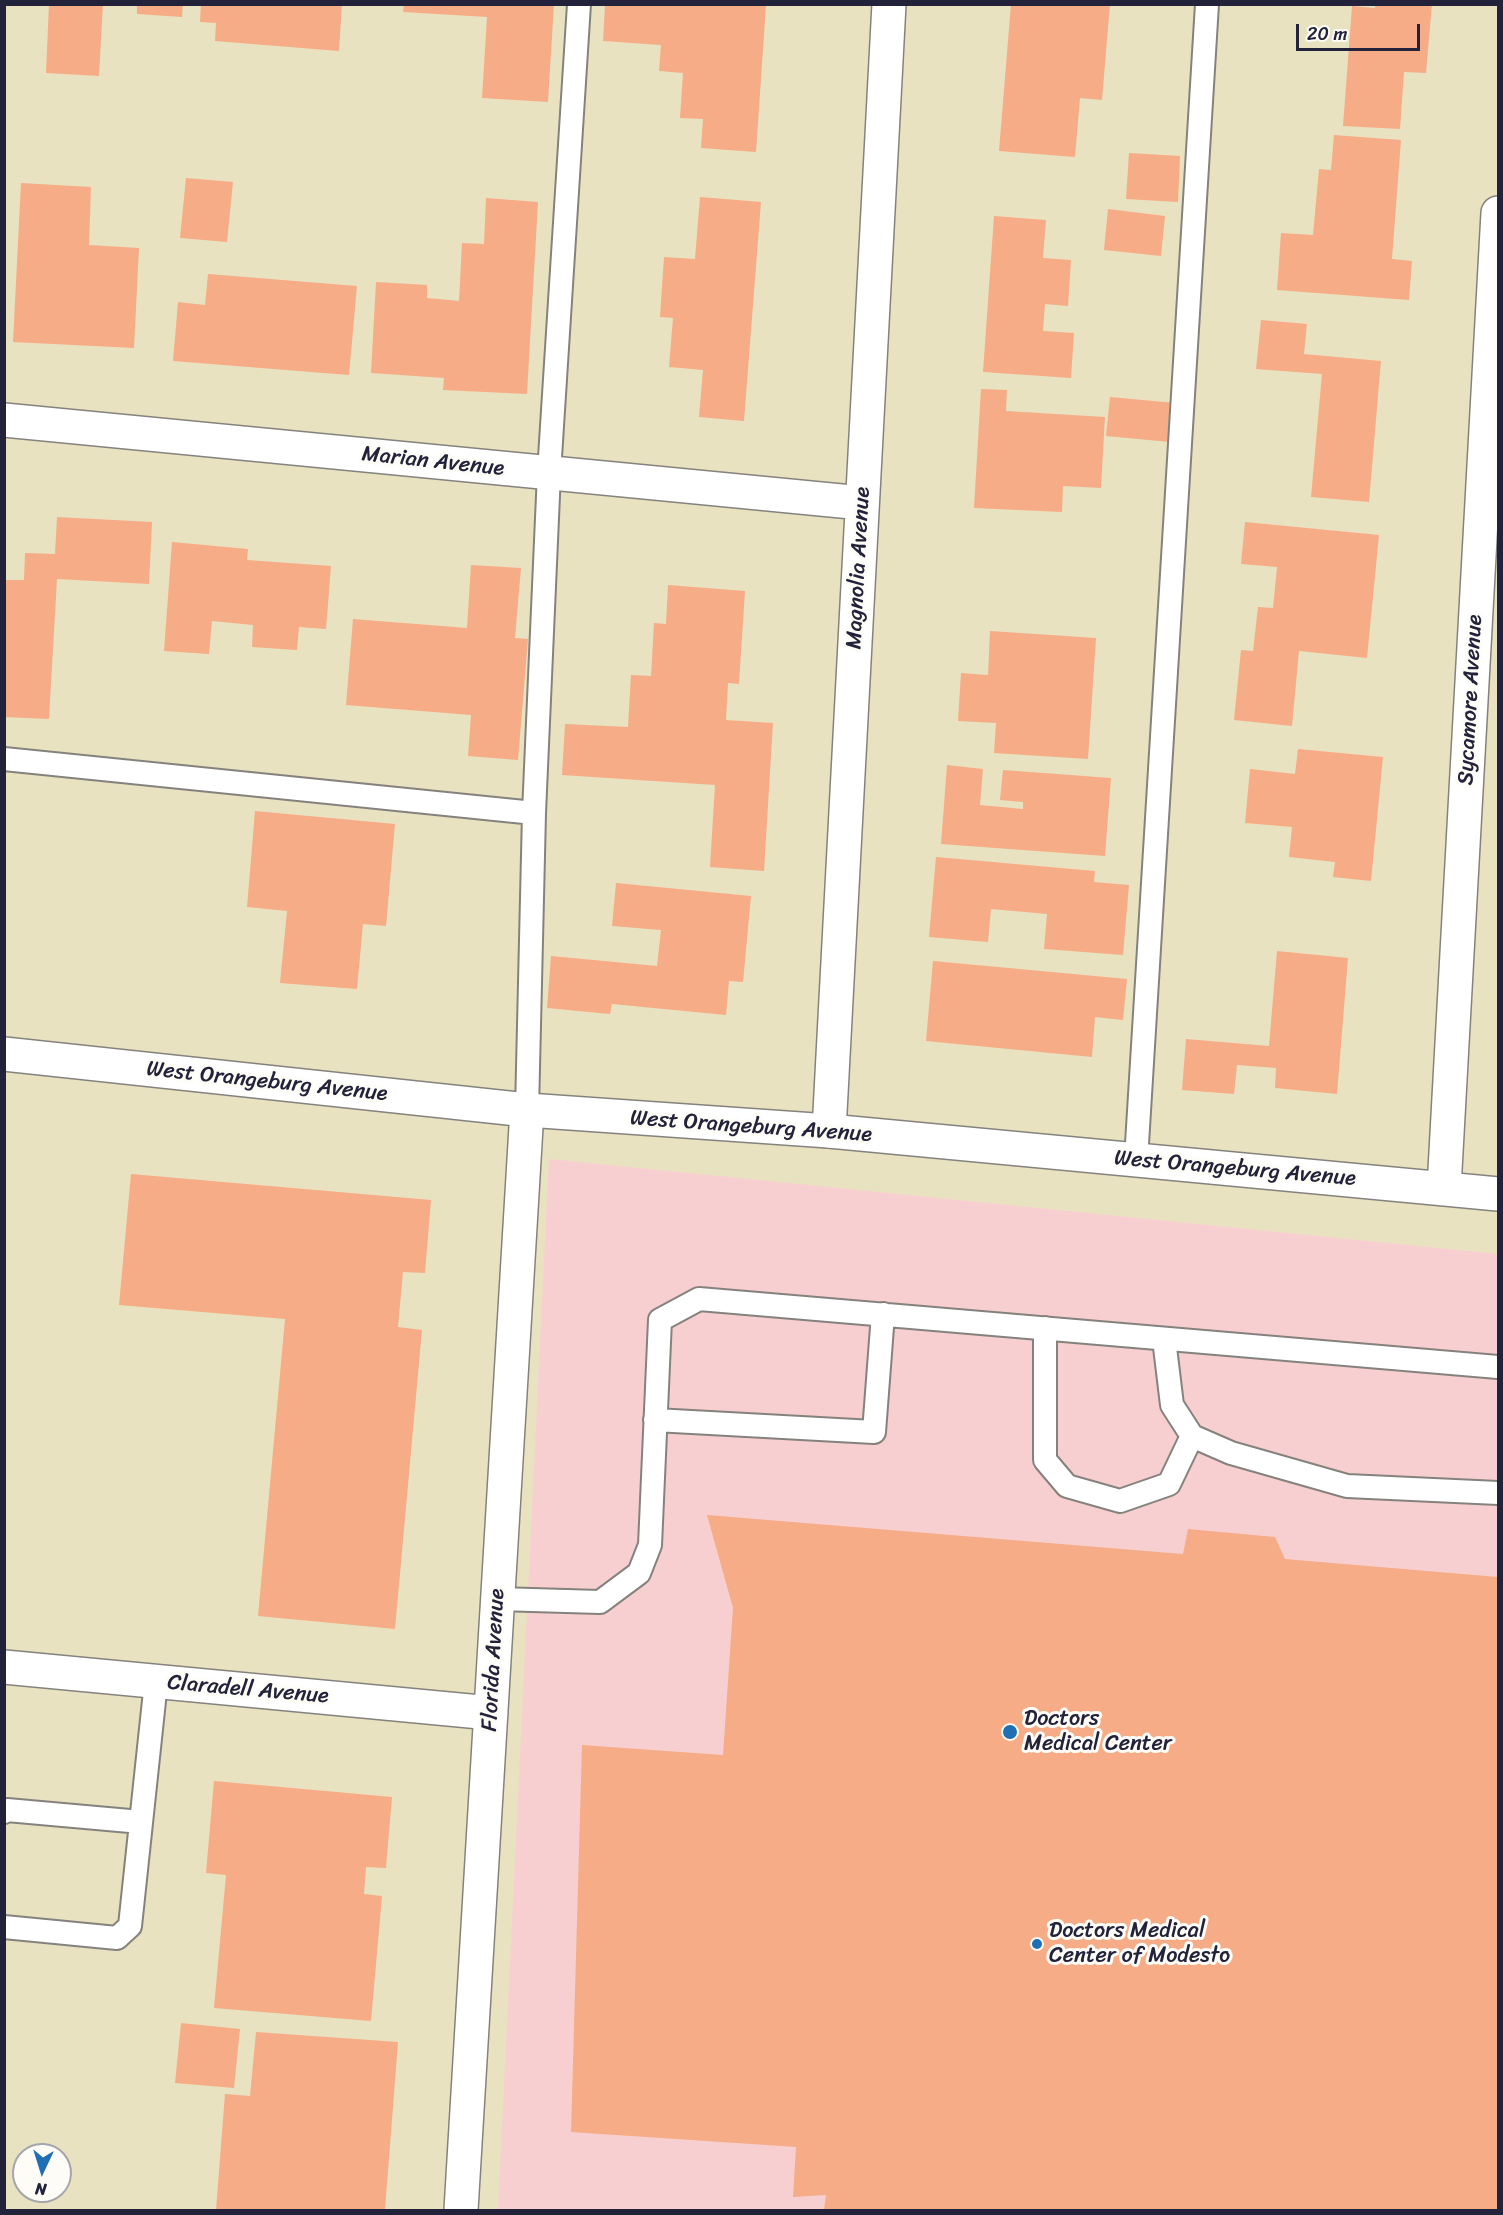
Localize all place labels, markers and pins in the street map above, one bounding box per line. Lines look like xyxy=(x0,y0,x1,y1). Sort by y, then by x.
place label: Doctors Medical Center xyxy=(1024,1706,1172,1758)
marker: Doctors Medical Center xyxy=(1001,1723,1019,1741)
place label: Doctors Medical Center of Modesto xyxy=(1049,1918,1230,1970)
marker: Doctors Medical Center of Modesto xyxy=(1030,1937,1044,1951)

